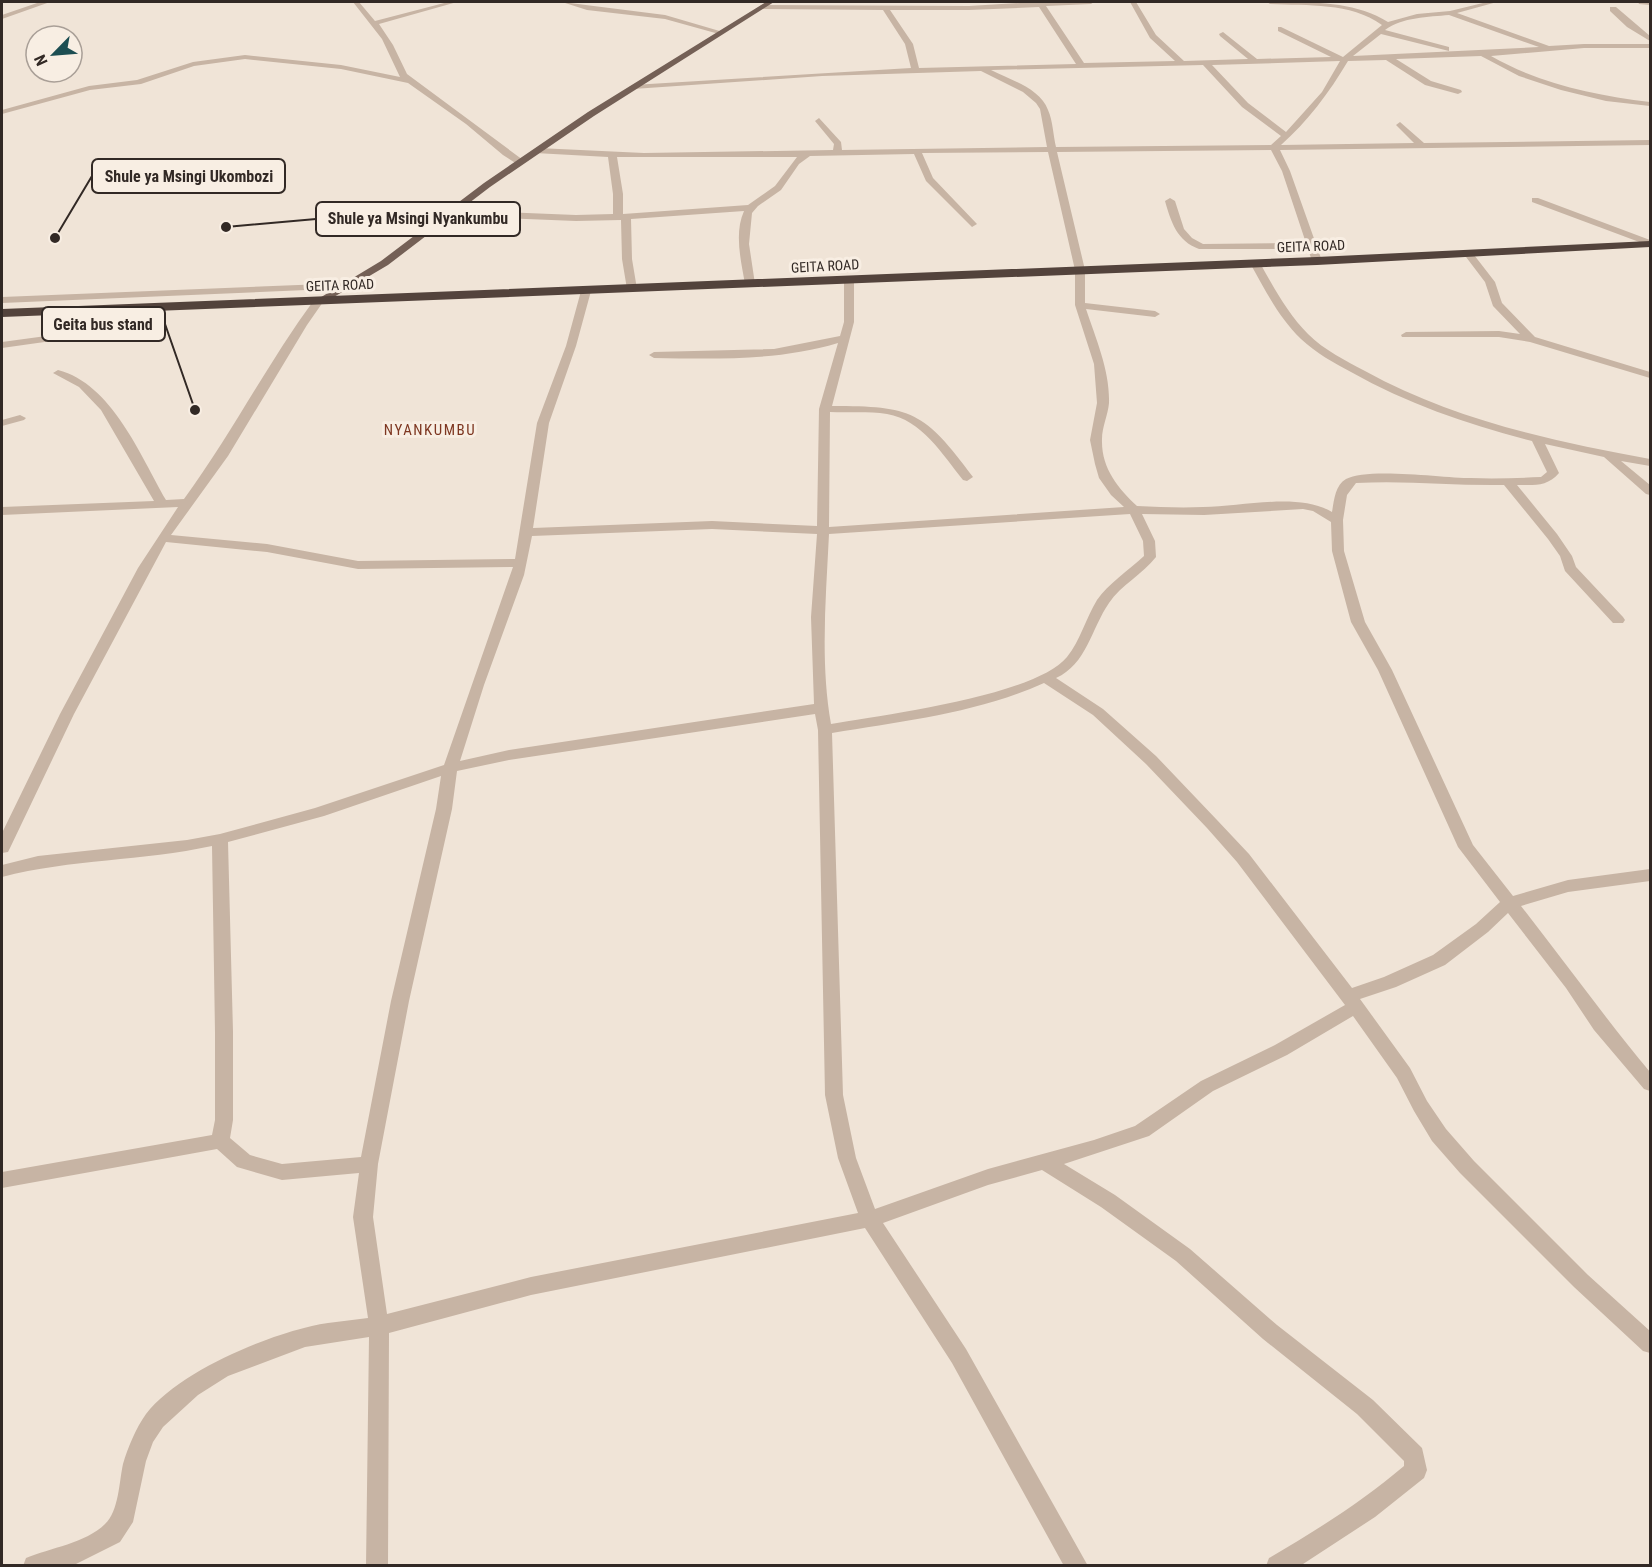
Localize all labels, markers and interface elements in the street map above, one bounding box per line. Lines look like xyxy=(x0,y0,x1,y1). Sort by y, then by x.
north arrow xyxy=(24,24,84,84)
text: N xyxy=(30,52,52,69)
callout: Shule ya Msingi Ukombozi xyxy=(92,159,285,193)
text: Shule ya Msingi Ukombozi xyxy=(105,167,273,186)
callout: Shule ya Msingi Nyankumbu xyxy=(316,202,520,236)
text: Shule ya Msingi Nyankumbu xyxy=(328,209,508,228)
street label: GEITA ROAD xyxy=(1277,237,1345,255)
street label: GEITA ROAD xyxy=(790,256,860,276)
street label: GEITA ROAD xyxy=(306,276,374,294)
callout: Geita bus stand xyxy=(42,307,165,341)
text: Geita bus stand xyxy=(53,315,153,334)
district label: NYANKUMBU xyxy=(384,421,476,439)

